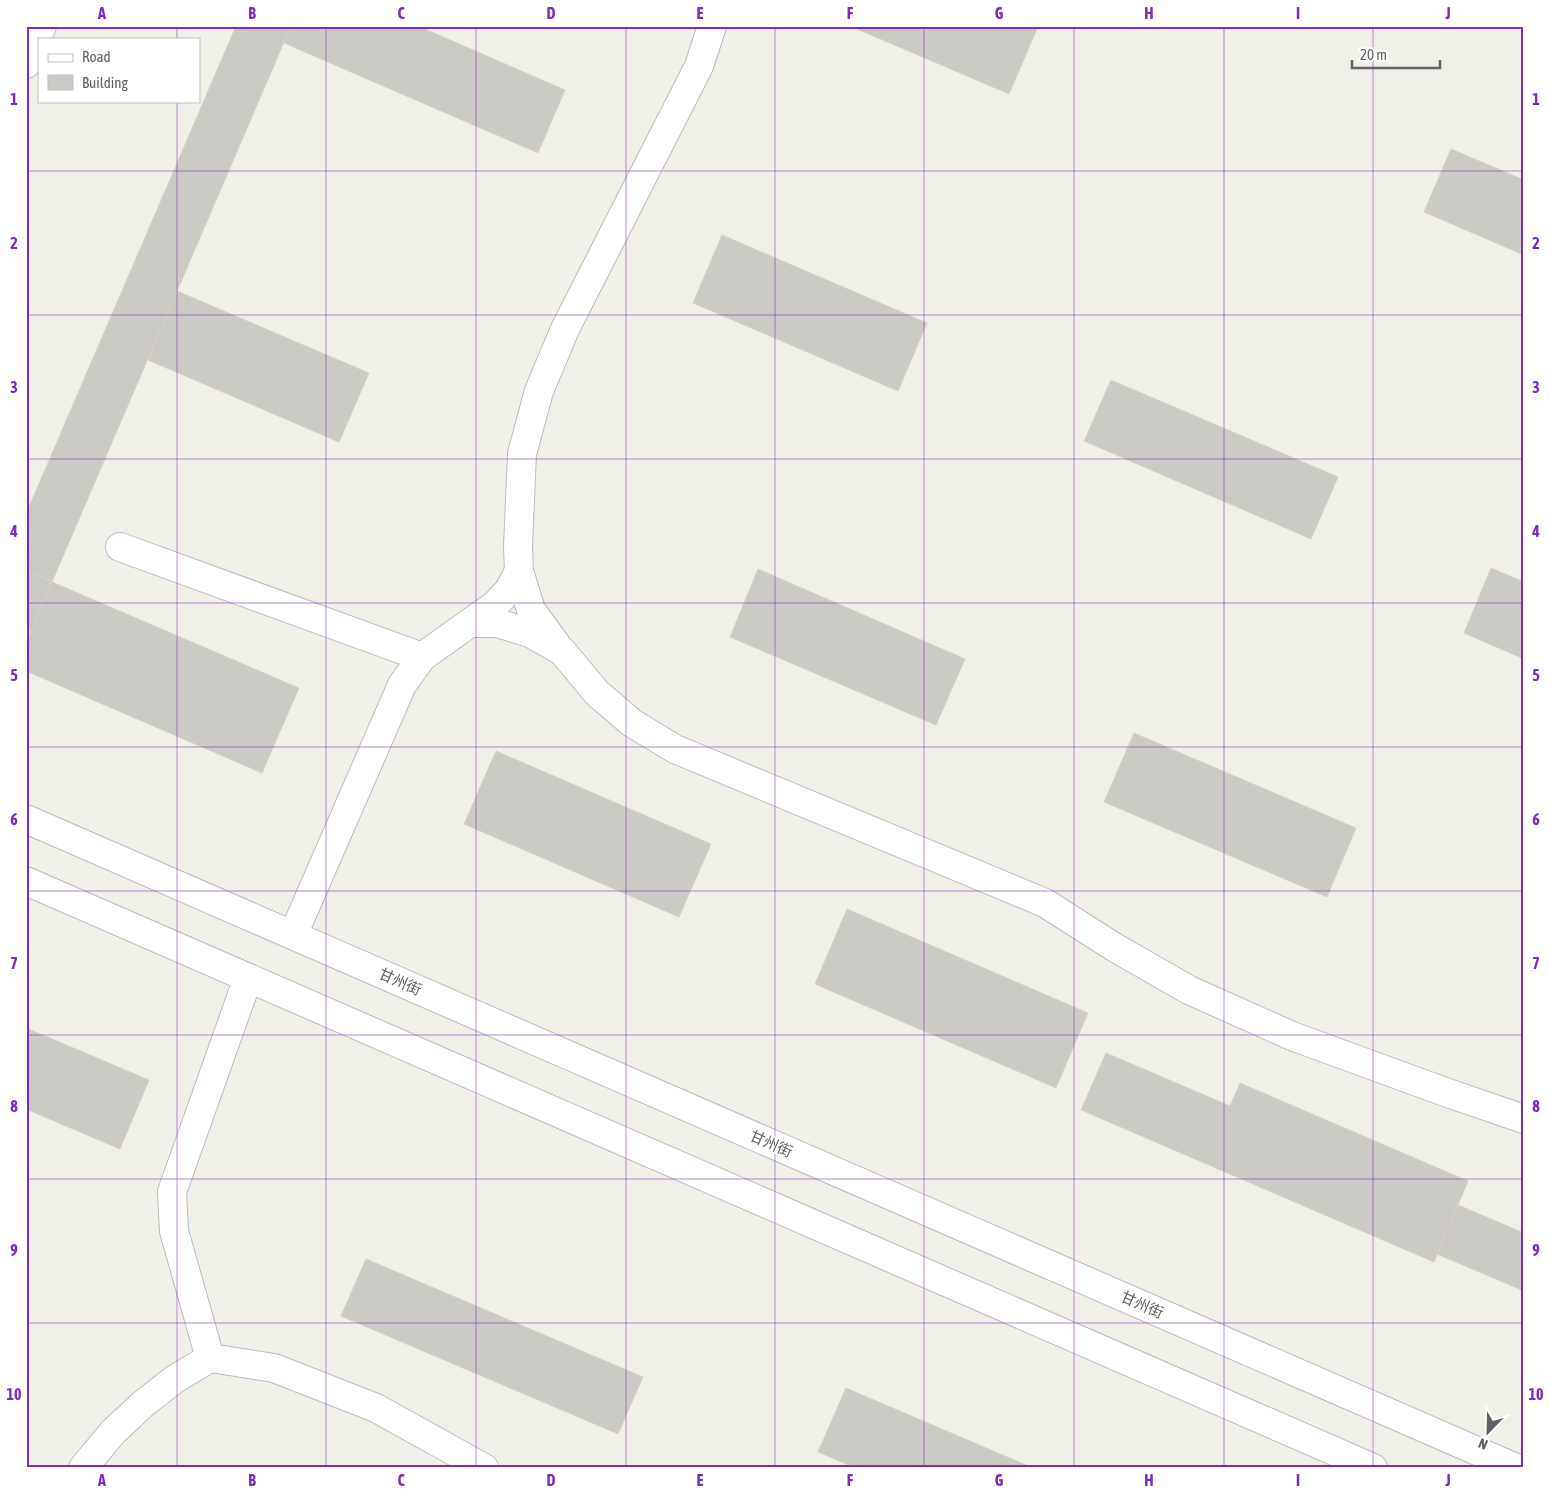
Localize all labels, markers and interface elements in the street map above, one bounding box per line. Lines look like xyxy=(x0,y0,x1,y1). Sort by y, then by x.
text: A xyxy=(97,4,106,22)
text: B xyxy=(248,4,256,22)
text: C xyxy=(397,4,405,22)
text: D xyxy=(547,4,556,22)
text: E xyxy=(697,4,704,22)
text: F xyxy=(847,4,854,22)
text: G xyxy=(995,4,1004,22)
text: H xyxy=(1144,4,1154,22)
text: I xyxy=(1296,4,1300,22)
text: J xyxy=(1444,4,1451,22)
legend xyxy=(38,38,200,102)
scale bar xyxy=(1352,38,1440,70)
text: 20 m xyxy=(1360,46,1387,63)
text: Road xyxy=(82,48,111,65)
text: Building xyxy=(82,74,128,91)
text: 1 xyxy=(10,90,18,108)
text: 1 xyxy=(1532,90,1540,108)
text: 2 xyxy=(10,234,18,252)
text: 2 xyxy=(1532,234,1540,252)
text: 3 xyxy=(10,378,18,396)
text: 3 xyxy=(1532,378,1540,396)
text: 4 xyxy=(9,522,18,540)
text: 4 xyxy=(1531,522,1540,540)
text: 5 xyxy=(10,666,18,684)
text: 5 xyxy=(1532,666,1540,684)
text: 6 xyxy=(10,810,18,828)
text: 6 xyxy=(1532,810,1540,828)
text: 7 xyxy=(10,954,18,972)
text: 7 xyxy=(1532,954,1540,972)
street label: 甘州街 xyxy=(376,965,424,998)
text: 8 xyxy=(10,1097,18,1115)
text: 8 xyxy=(1532,1097,1540,1115)
street label: 甘州街 xyxy=(747,1127,795,1160)
text: 9 xyxy=(10,1241,18,1259)
text: 9 xyxy=(1532,1241,1540,1259)
street label: 甘州街 xyxy=(1118,1288,1166,1321)
text: 10 xyxy=(6,1385,22,1403)
text: 10 xyxy=(1528,1385,1544,1403)
north arrow xyxy=(1462,1406,1512,1456)
text: N xyxy=(1476,1435,1490,1453)
text: A xyxy=(97,1471,106,1489)
text: B xyxy=(248,1471,256,1489)
text: C xyxy=(397,1471,405,1489)
text: D xyxy=(547,1471,556,1489)
text: E xyxy=(697,1471,704,1489)
text: F xyxy=(847,1471,854,1489)
text: G xyxy=(995,1471,1004,1489)
text: H xyxy=(1144,1471,1154,1489)
text: I xyxy=(1296,1471,1300,1489)
text: J xyxy=(1444,1471,1451,1489)

